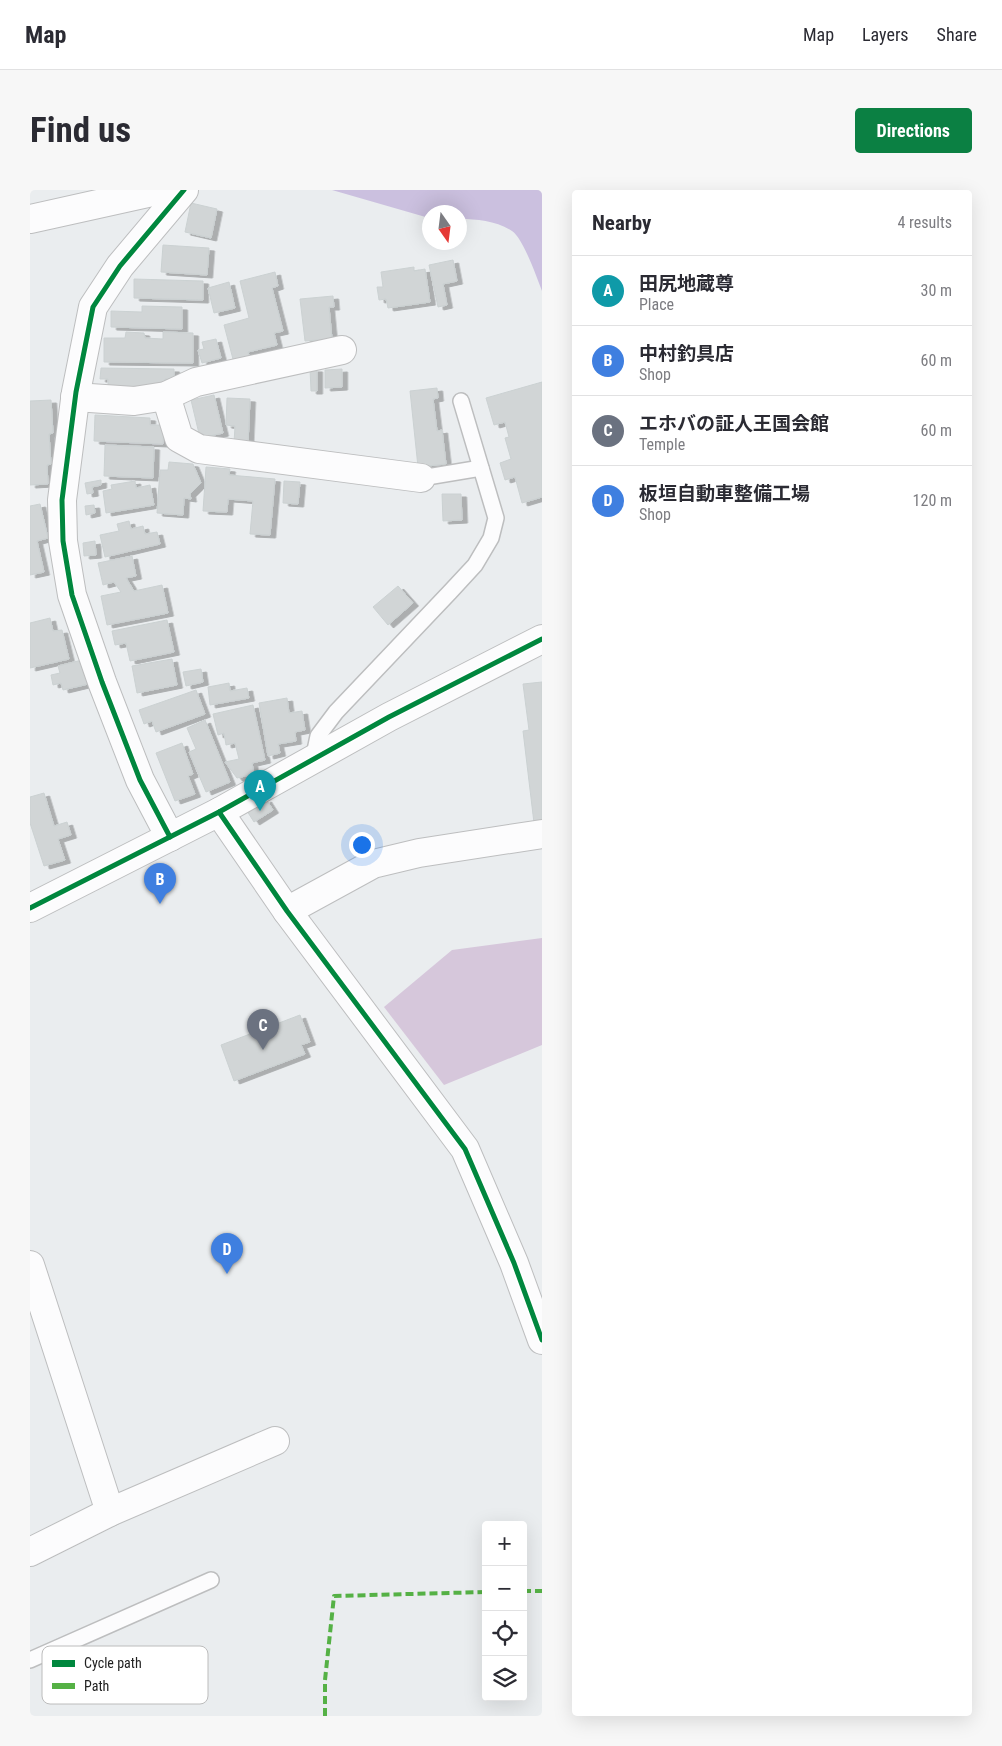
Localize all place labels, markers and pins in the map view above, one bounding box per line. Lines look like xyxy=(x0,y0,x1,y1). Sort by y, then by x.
pin: A xyxy=(244,770,276,811)
pin: B xyxy=(144,863,176,904)
pin: C xyxy=(247,1009,279,1050)
pin: D xyxy=(211,1233,243,1274)

